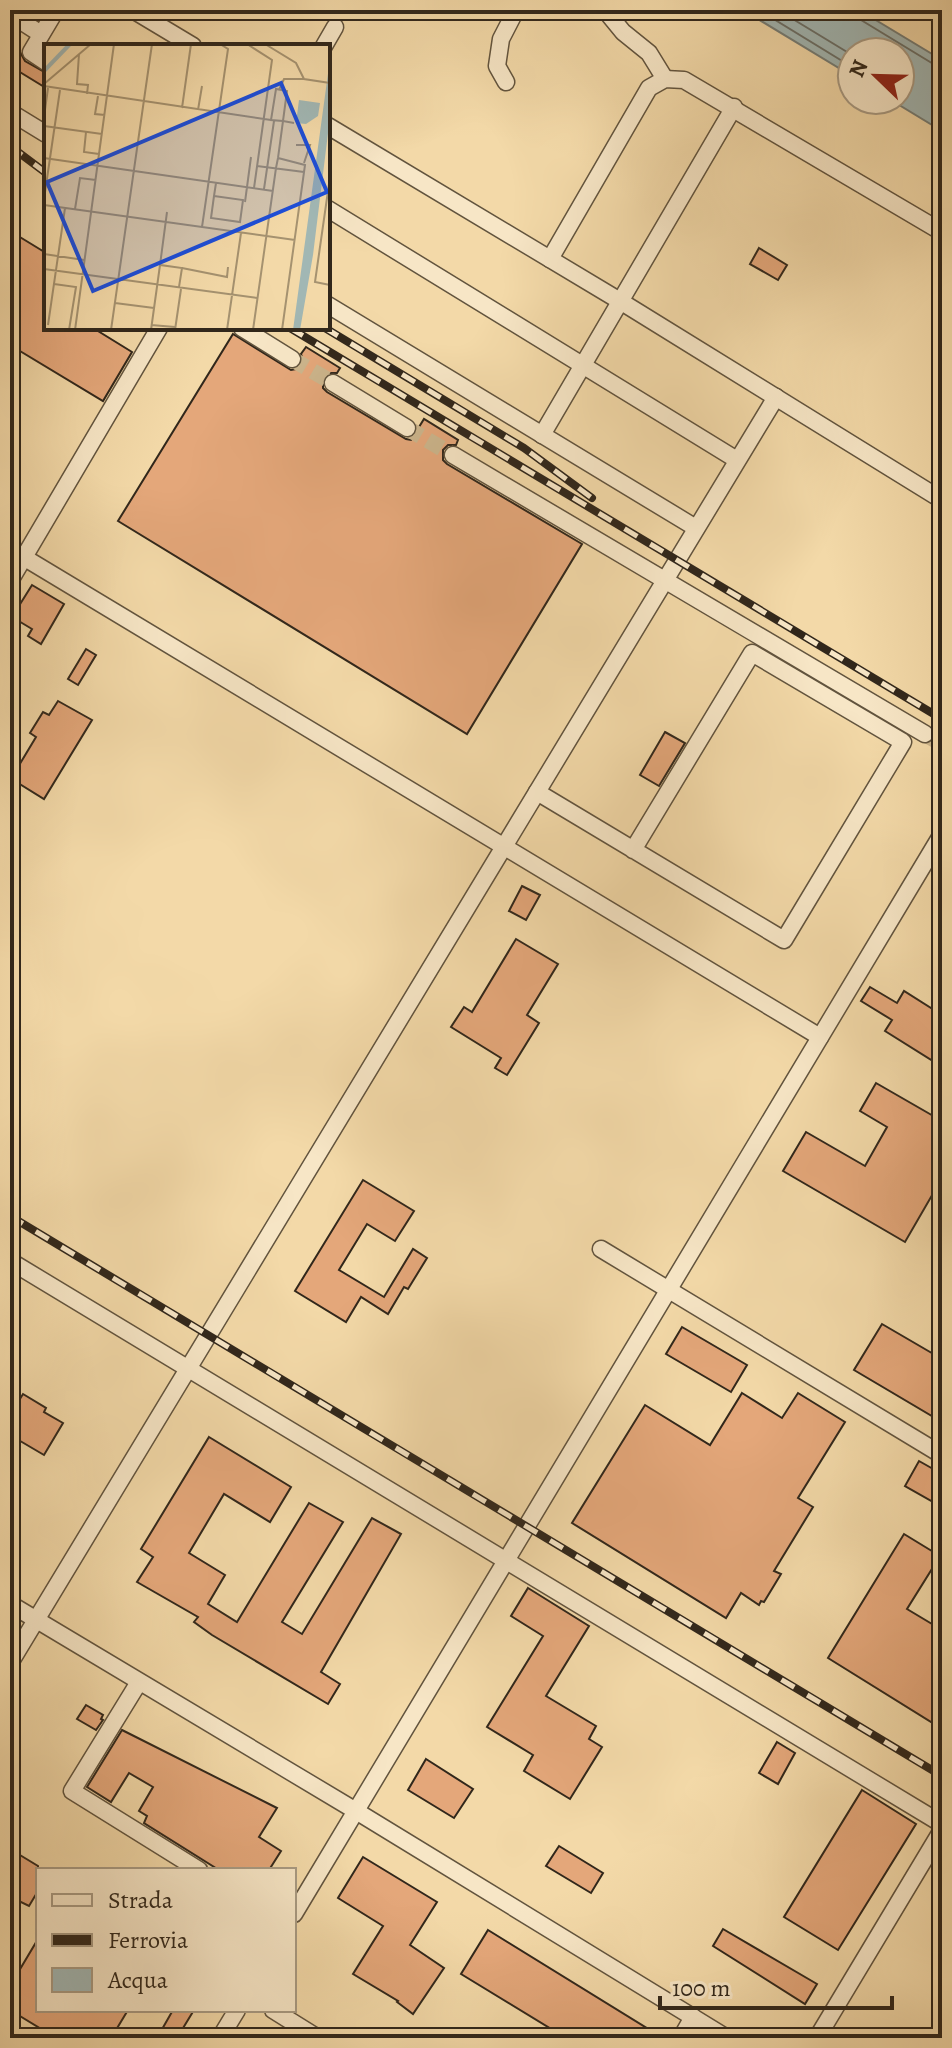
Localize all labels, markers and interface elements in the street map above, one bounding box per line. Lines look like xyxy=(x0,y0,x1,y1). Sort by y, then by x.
north arrow xyxy=(836,36,916,116)
inset map xyxy=(44,44,330,330)
text: N xyxy=(842,55,875,82)
legend xyxy=(36,1868,296,2012)
text: Strada xyxy=(108,1884,174,1916)
text: Ferrovia xyxy=(108,1924,189,1956)
scale bar xyxy=(660,1960,892,2010)
text: Acqua xyxy=(107,1964,169,1996)
text: 100 m xyxy=(672,1972,731,2004)

